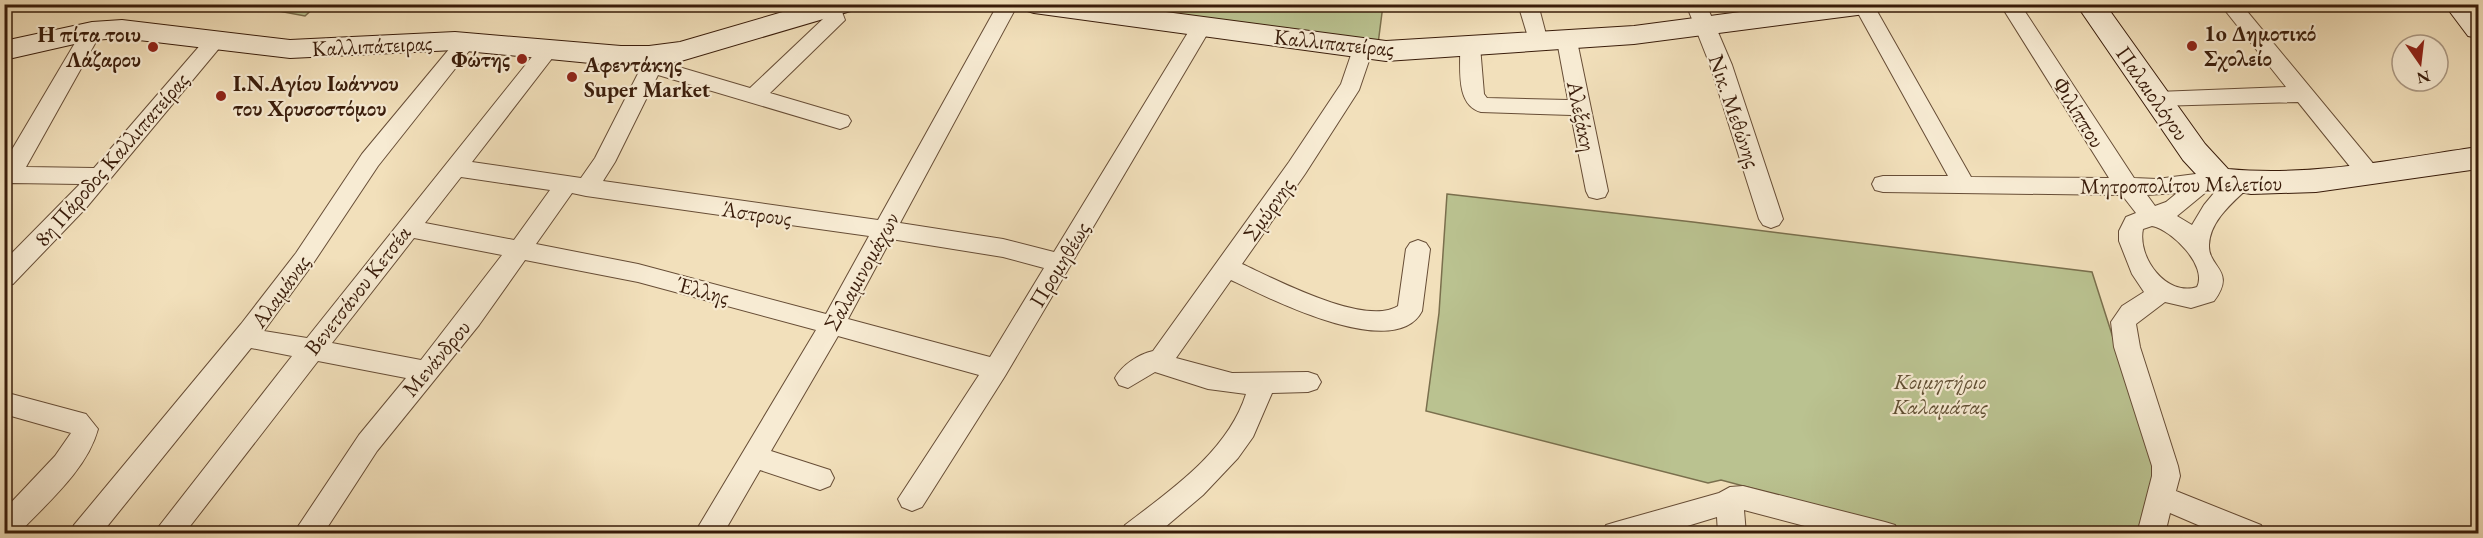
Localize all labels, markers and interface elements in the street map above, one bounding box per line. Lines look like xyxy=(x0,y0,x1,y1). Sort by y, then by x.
place label: 1o Δημοτικό Σχολείο xyxy=(2204,19,2316,73)
place label: Η πίτα τοιυ Λάζαρου xyxy=(37,20,141,74)
street label: Καλλιπατείρας xyxy=(1272,22,1395,63)
street label: Καλλιπάτειρας xyxy=(311,28,433,63)
north arrow xyxy=(2390,33,2450,93)
marker: 1o Δημοτικό Σχολείο xyxy=(2185,39,2199,53)
marker: Η πίτα τοιυ Λάζαρου xyxy=(146,40,160,54)
street label: Παλαιολόγου xyxy=(2109,40,2196,146)
place label: Φώτης xyxy=(451,45,510,74)
place label: Αφεντάκης Super Market xyxy=(583,50,711,104)
street label: Νικ. Μεθώνης xyxy=(1702,51,1767,172)
marker: Φώτης xyxy=(515,52,529,66)
text: N xyxy=(2415,65,2432,89)
street label: 8η Πάροδος Καλλιπατείρας xyxy=(28,66,195,253)
place label: Ι.Ν.Αγίου Ιωάννου του Χρυσοστόμου xyxy=(233,69,399,123)
marker: Αφεντάκης Super Market xyxy=(565,70,579,84)
street label: Φιλίππου xyxy=(2045,71,2112,153)
street label: Αλεξάκη xyxy=(1560,77,1603,154)
marker: Ι.Ν.Αγίου Ιωάννου του Χρυσοστόμου xyxy=(214,89,228,103)
street label: Μητροπολίτου Μελετίου xyxy=(2080,168,2282,201)
street label: Σμύρνης xyxy=(1236,172,1301,247)
street label: Άστρους xyxy=(719,194,794,233)
street label: Σαλαμινομάχων xyxy=(817,207,906,336)
street label: Προμηθέως xyxy=(1023,216,1096,312)
street label: Βενετσάνου Κετσέα xyxy=(298,219,418,361)
street label: Αλαμάνας xyxy=(243,249,317,334)
street label: Έλλης xyxy=(673,270,733,311)
street label: Μενάνδρου xyxy=(396,314,477,403)
park label: Κοιμητήριο Καλαμάτας xyxy=(1891,367,1988,421)

